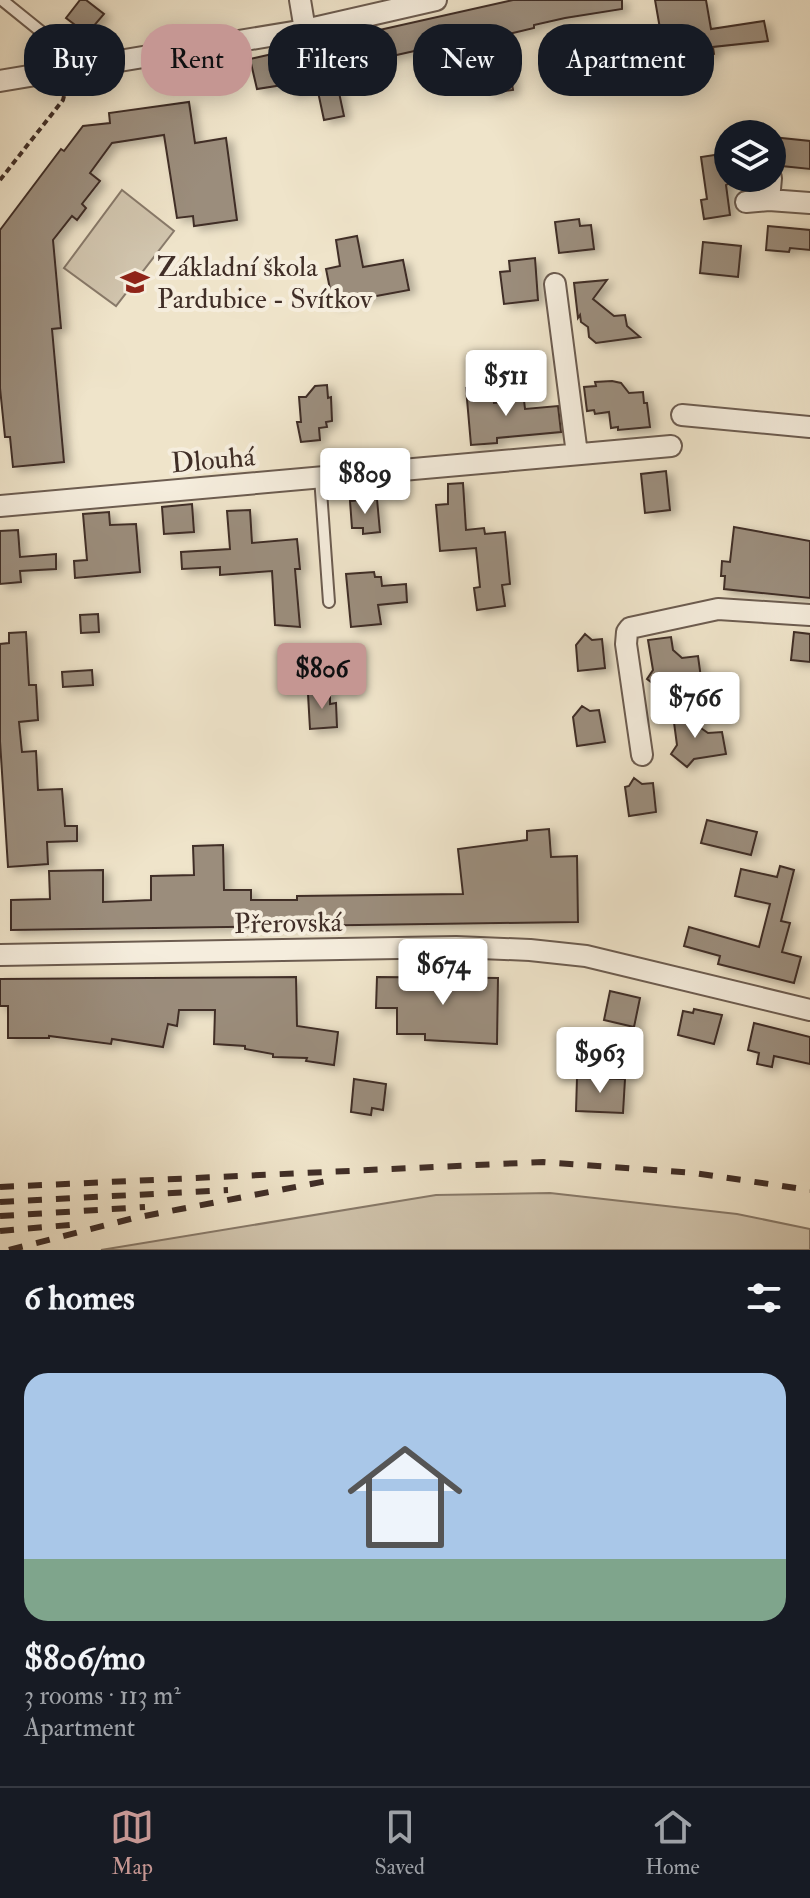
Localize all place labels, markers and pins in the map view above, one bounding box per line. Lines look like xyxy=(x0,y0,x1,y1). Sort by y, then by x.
place label: Základní škola Pardubice - Svítkov xyxy=(157,250,373,317)
school or university icon: Základní škola Pardubice - Svítkov xyxy=(120,267,150,297)
pin: $511 xyxy=(459,350,553,418)
pin: $809 xyxy=(318,448,412,516)
pin: $806 xyxy=(275,643,369,711)
pin: $766 xyxy=(648,672,742,740)
pin: $674 xyxy=(396,939,490,1007)
pin: $963 xyxy=(553,1027,647,1095)

